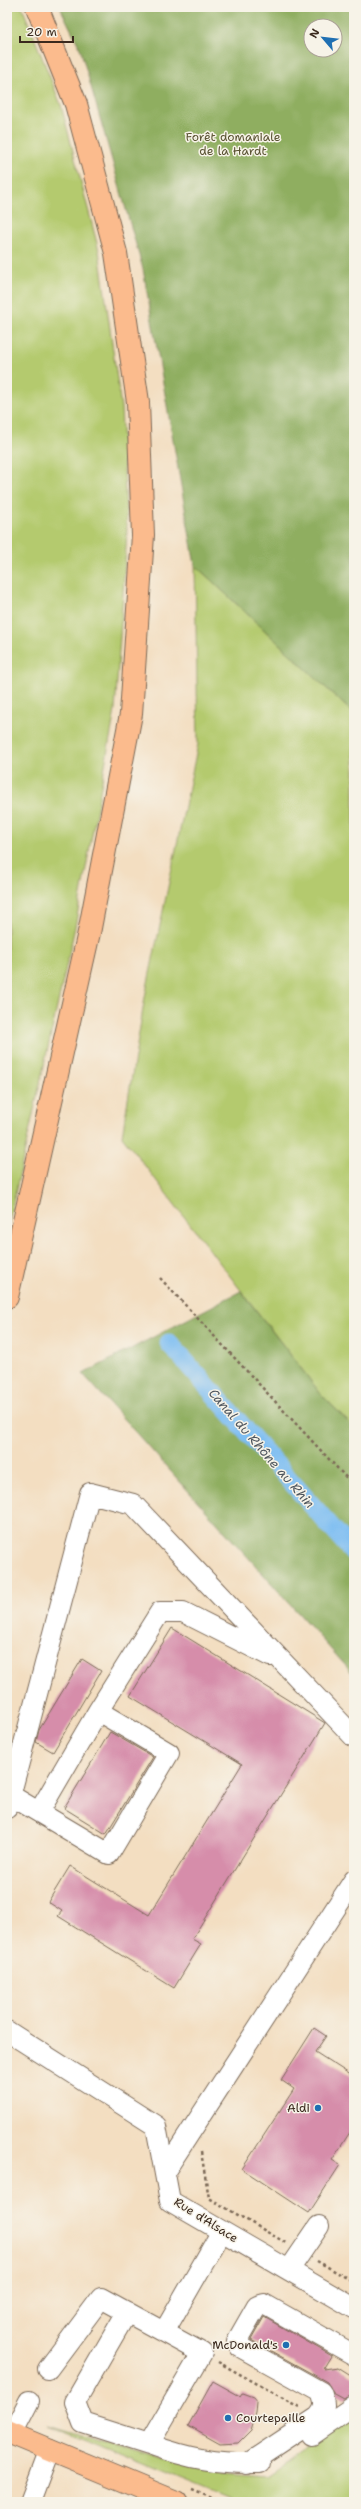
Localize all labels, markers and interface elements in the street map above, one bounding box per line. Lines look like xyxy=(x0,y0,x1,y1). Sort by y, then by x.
scale bar xyxy=(20,18,73,44)
north arrow xyxy=(303,18,343,58)
text: 20 m xyxy=(26,24,57,40)
text: N xyxy=(306,26,323,41)
park label: Forêt domaniale de la Hardt xyxy=(185,129,281,159)
water label: Canal du Rhône au Rhin xyxy=(205,1385,318,1512)
place label: Aldi xyxy=(287,2100,310,2116)
marker: Aldi xyxy=(313,2103,323,2113)
street label: Rue d'Alsace xyxy=(171,2194,241,2246)
place label: McDonald's xyxy=(212,2337,278,2353)
marker: McDonald's xyxy=(281,2340,291,2350)
place label: Courtepaille xyxy=(236,2410,306,2426)
marker: Courtepaille xyxy=(223,2413,233,2423)

